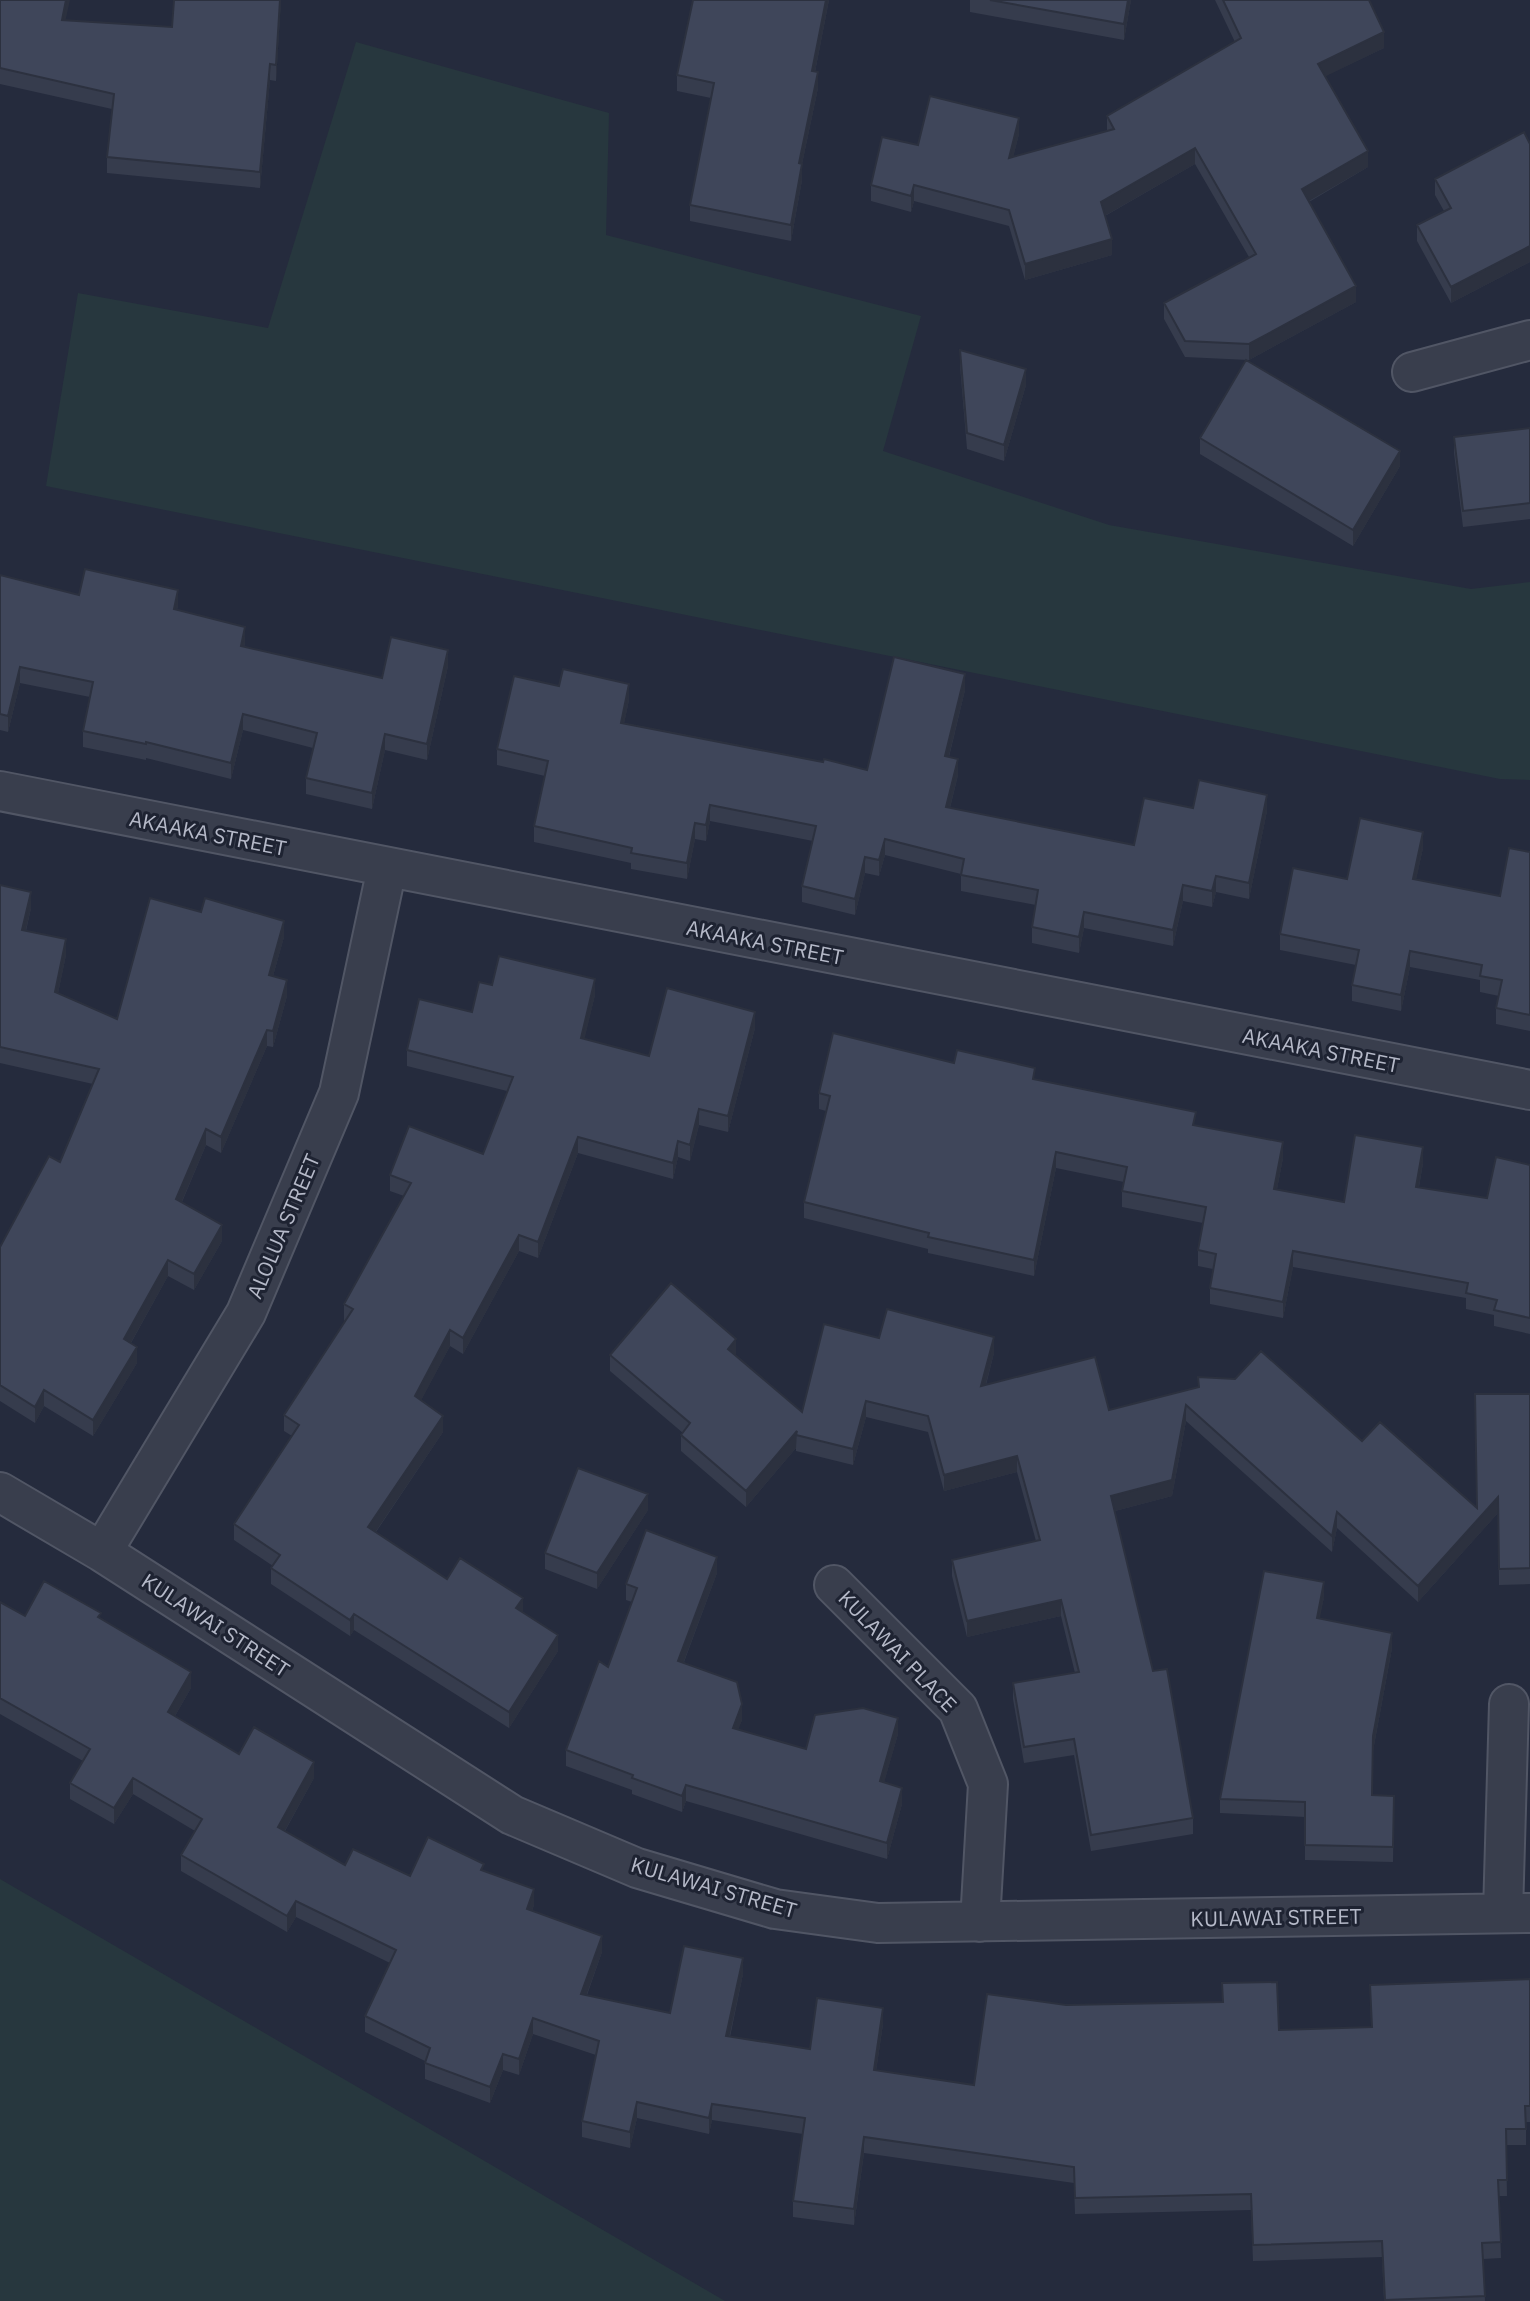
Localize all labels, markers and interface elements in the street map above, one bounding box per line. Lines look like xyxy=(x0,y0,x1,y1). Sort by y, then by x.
street label: AKAAKA STREET xyxy=(127,804,289,862)
street label: AKAAKA STREET xyxy=(684,913,846,971)
street label: AKAAKA STREET xyxy=(1240,1021,1402,1079)
street label: ALOLUA STREET xyxy=(240,1149,326,1303)
street label: KULAWAI STREET xyxy=(137,1567,295,1683)
street label: KULAWAI PLACE xyxy=(833,1584,963,1718)
street label: KULAWAI STREET xyxy=(628,1850,800,1924)
street label: KULAWAI STREET xyxy=(1190,1902,1362,1932)

